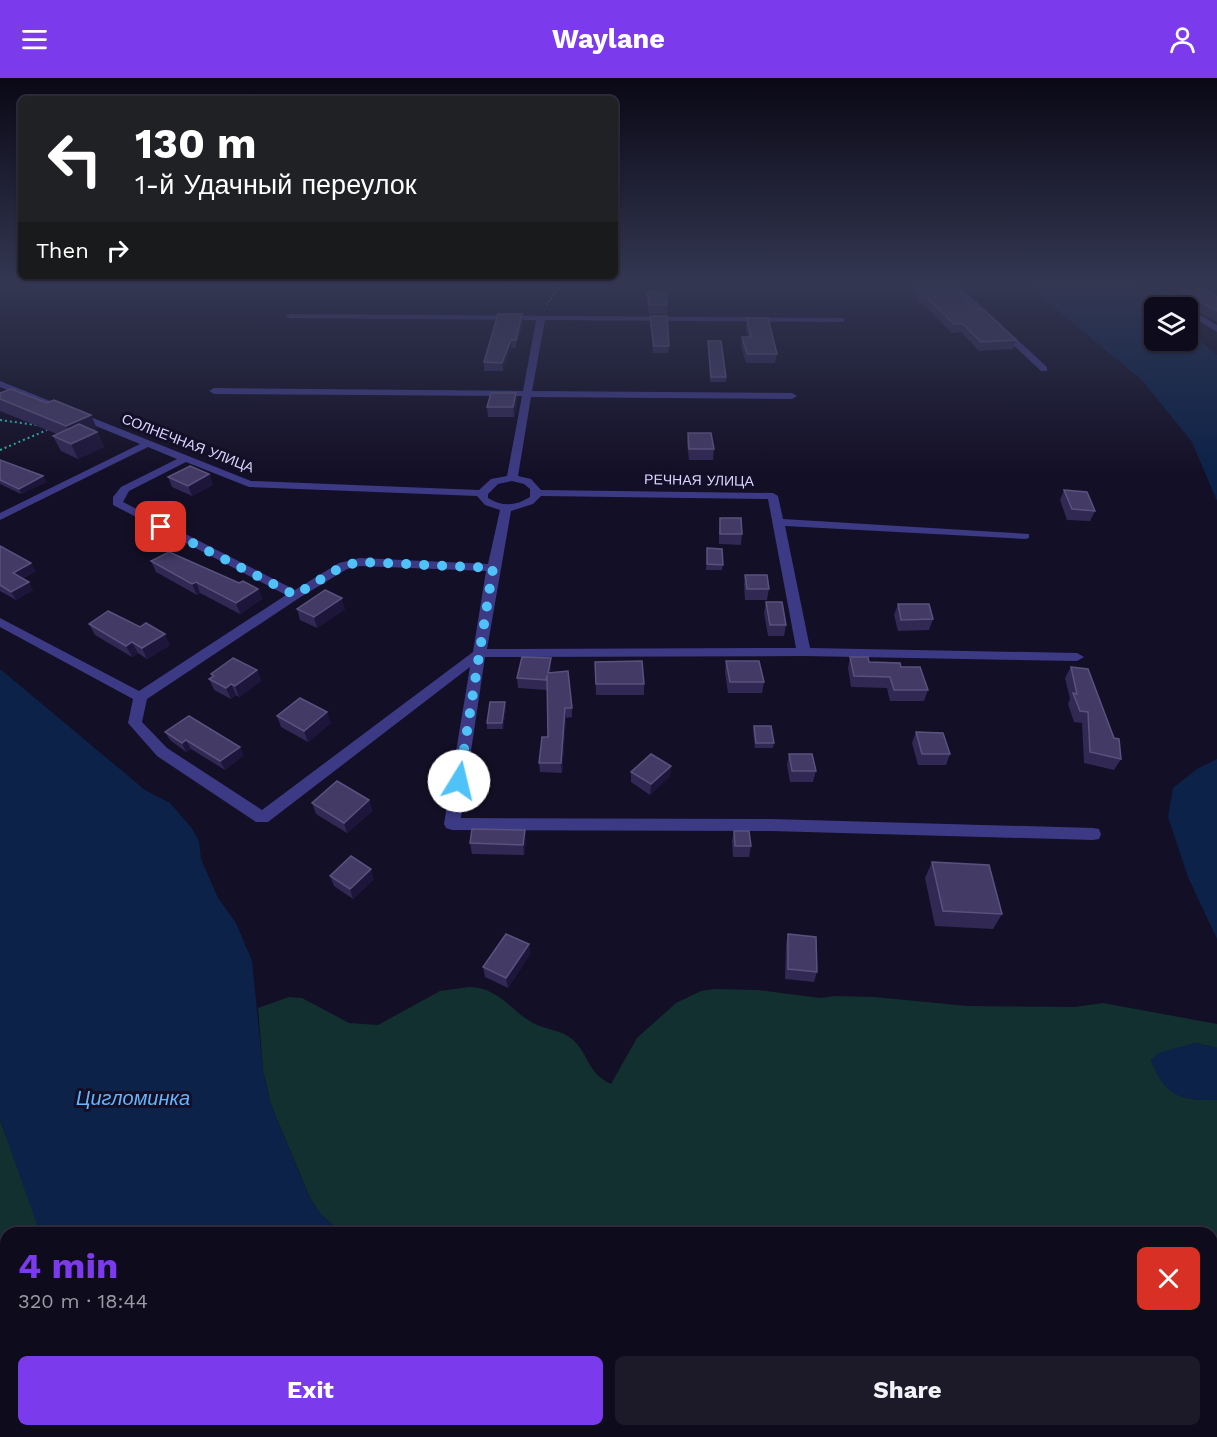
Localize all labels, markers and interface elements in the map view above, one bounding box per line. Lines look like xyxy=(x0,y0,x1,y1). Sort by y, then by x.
icon: menu xyxy=(18,23,51,56)
text: Waylane xyxy=(552,23,665,55)
icon: person xyxy=(1166,23,1199,56)
text: 130 m xyxy=(135,119,257,168)
icon: left xyxy=(36,120,114,198)
text: 1-й Удачный переулок xyxy=(135,169,417,201)
icon: right xyxy=(101,234,134,267)
text: Then xyxy=(36,238,89,263)
map controls xyxy=(1144,297,1198,351)
button: layers xyxy=(1144,297,1198,351)
street label: СОЛНЕЧНАЯ УЛИЦА xyxy=(120,410,257,476)
street label: РЕЧНАЯ УЛИЦА xyxy=(644,471,755,489)
pin xyxy=(135,501,186,552)
icon: arrive xyxy=(144,510,177,543)
position arrow xyxy=(427,749,491,813)
water label: Цигломинка xyxy=(76,1086,190,1110)
text: 4 min xyxy=(18,1245,118,1287)
button: close xyxy=(1137,1247,1200,1310)
text: 320 m · 18:44 xyxy=(18,1289,148,1313)
button: Exit xyxy=(18,1356,603,1425)
button: Share xyxy=(615,1356,1200,1425)

